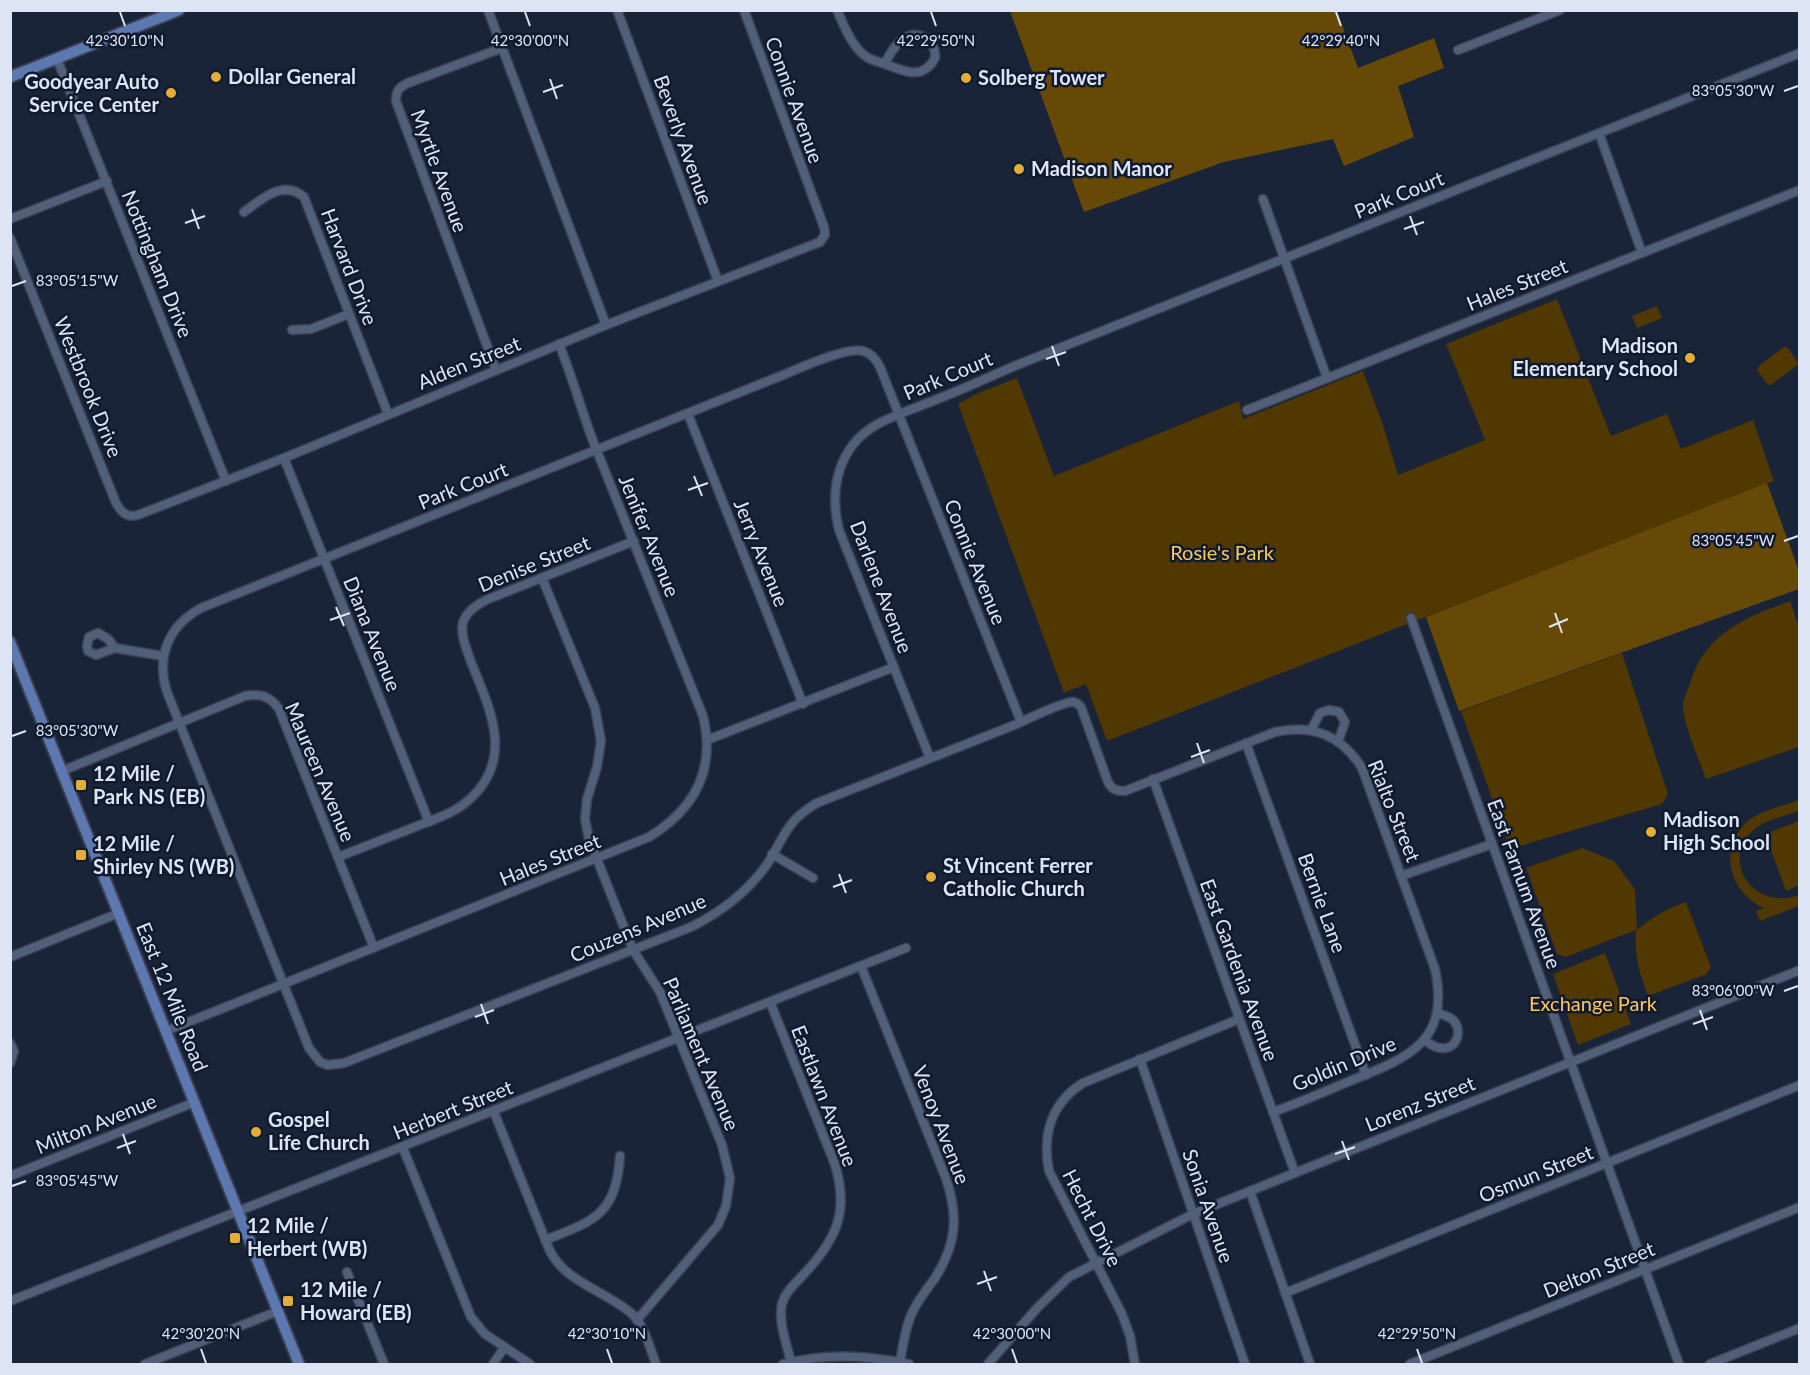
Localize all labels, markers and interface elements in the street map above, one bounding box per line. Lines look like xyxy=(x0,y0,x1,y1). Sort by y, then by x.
text: 42°30'10"N xyxy=(86,31,164,49)
text: 42°30'00"N xyxy=(491,31,569,49)
text: 42°29'50"N xyxy=(897,31,975,49)
text: 42°29'40"N xyxy=(1302,31,1380,49)
street label: Connie Avenue xyxy=(761,33,829,166)
place label: Dollar General xyxy=(228,64,356,88)
place label: Solberg Tower xyxy=(978,65,1105,89)
place label: Goodyear Auto Service Center xyxy=(24,69,160,116)
marker: Dollar General xyxy=(209,70,223,84)
marker: Solberg Tower xyxy=(959,71,973,85)
street label: Beverly Avenue xyxy=(649,72,719,208)
text: 83°05'30"W xyxy=(1692,81,1775,99)
marker: Goodyear Auto Service Center xyxy=(164,86,178,100)
street label: Myrtle Avenue xyxy=(407,106,473,235)
place label: Madison Manor xyxy=(1031,156,1172,180)
marker: Madison Manor xyxy=(1012,162,1026,176)
street label: Park Court xyxy=(1350,165,1447,223)
street label: Nottingham Drive xyxy=(117,187,198,341)
street label: Harvard Drive xyxy=(317,205,383,328)
street label: Hales Street xyxy=(1463,253,1571,315)
text: 83°05'15"W xyxy=(36,271,119,289)
street label: Westbrook Drive xyxy=(50,313,128,461)
street label: Alden Street xyxy=(414,331,524,394)
place label: Madison Elementary School xyxy=(1513,333,1678,380)
street label: Park Court xyxy=(900,346,996,405)
marker: Madison Elementary School xyxy=(1683,351,1697,365)
street label: Park Court xyxy=(414,456,511,514)
street label: Jenifer Avenue xyxy=(615,471,685,600)
street label: Jerry Avenue xyxy=(730,495,794,610)
street label: Connie Avenue xyxy=(940,496,1012,628)
street label: Darlene Avenue xyxy=(846,517,918,656)
street label: Denise Street xyxy=(474,530,593,596)
text: 83°05'45"W xyxy=(1692,531,1775,549)
park label: Rosie's Park xyxy=(1170,540,1275,564)
street label: Diana Avenue xyxy=(339,573,407,694)
street label: Maureen Avenue xyxy=(281,698,361,845)
text: 83°05'30"W xyxy=(36,721,119,739)
street label: Rialto Street xyxy=(1364,756,1426,865)
place label: 12 Mile / Park NS (EB) xyxy=(93,761,205,808)
marker: 12 Mile / Park NS (EB) xyxy=(74,778,88,792)
street label: East Farnum Avenue xyxy=(1483,796,1567,972)
place label: Madison High School xyxy=(1663,807,1770,854)
marker: Madison High School xyxy=(1644,825,1658,839)
street label: Hales Street xyxy=(496,828,604,890)
place label: 12 Mile / Shirley NS (WB) xyxy=(93,831,234,878)
marker: 12 Mile / Shirley NS (WB) xyxy=(74,848,88,862)
street label: Bernie Lane xyxy=(1294,850,1352,956)
place label: St Vincent Ferrer Catholic Church xyxy=(943,853,1093,900)
marker: St Vincent Ferrer Catholic Church xyxy=(924,870,938,884)
street label: East Gardenia Avenue xyxy=(1196,875,1284,1064)
street label: Couzens Avenue xyxy=(566,888,709,967)
street label: East 12 Mile Road xyxy=(132,919,214,1075)
street label: Parliament Avenue xyxy=(659,973,745,1134)
text: 83°06'00"W xyxy=(1692,981,1775,999)
park label: Exchange Park xyxy=(1529,991,1658,1015)
street label: Eastlawn Avenue xyxy=(787,1022,863,1170)
street label: Goldin Drive xyxy=(1288,1030,1399,1096)
street label: Venoy Avenue xyxy=(908,1062,976,1187)
street label: Lorenz Street xyxy=(1361,1070,1478,1136)
street label: Herbert Street xyxy=(389,1074,516,1144)
street label: Milton Avenue xyxy=(32,1088,160,1158)
place label: Gospel Life Church xyxy=(268,1107,370,1154)
marker: Gospel Life Church xyxy=(249,1125,263,1139)
street label: Osmun Street xyxy=(1475,1139,1596,1207)
street label: Sonia Avenue xyxy=(1178,1146,1240,1266)
street label: Hecht Drive xyxy=(1058,1165,1128,1270)
text: 83°05'45"W xyxy=(36,1171,119,1189)
place label: 12 Mile / Herbert (WB) xyxy=(247,1213,367,1260)
marker: 12 Mile / Herbert (WB) xyxy=(228,1231,242,1245)
street label: Delton Street xyxy=(1540,1236,1658,1302)
place label: 12 Mile / Howard (EB) xyxy=(300,1277,412,1324)
marker: 12 Mile / Howard (EB) xyxy=(281,1294,295,1308)
text: 42°30'20"N xyxy=(162,1324,240,1342)
text: 42°30'10"N xyxy=(568,1324,646,1342)
text: 42°30'00"N xyxy=(973,1324,1051,1342)
text: 42°29'50"N xyxy=(1378,1324,1456,1342)

